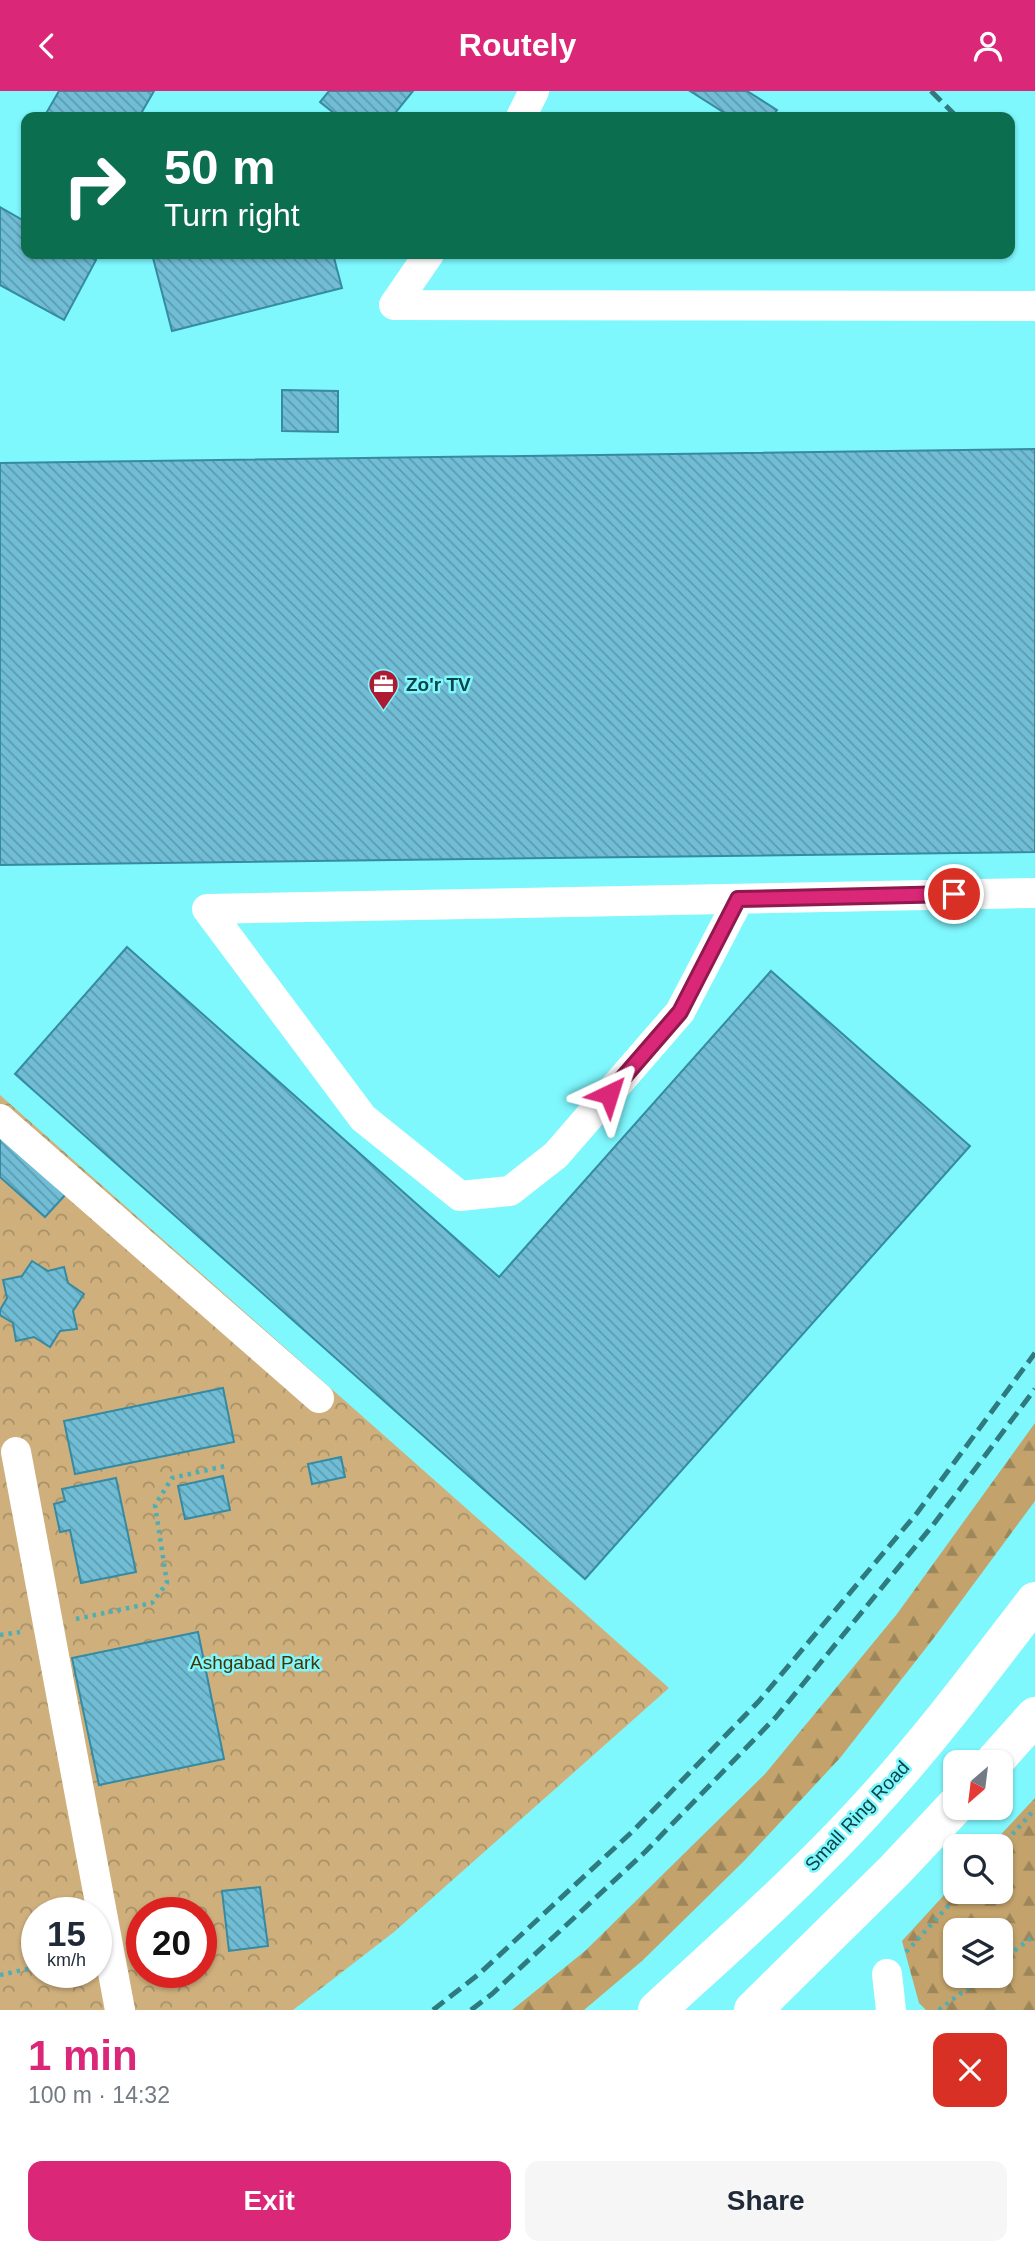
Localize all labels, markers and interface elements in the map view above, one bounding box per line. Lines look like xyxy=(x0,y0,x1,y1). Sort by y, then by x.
icon: back xyxy=(28,27,66,65)
text: Routely xyxy=(459,27,576,63)
icon: person xyxy=(969,27,1007,65)
icon: right xyxy=(49,140,140,231)
text: 50 m xyxy=(164,140,276,194)
text: Turn right xyxy=(164,197,300,233)
office icon: Zo'r TV xyxy=(366,667,400,711)
place label: Zo'r TV xyxy=(406,674,471,695)
pin xyxy=(924,864,984,924)
icon: arrive xyxy=(935,875,973,913)
position arrow xyxy=(572,1057,646,1131)
park label: Ashgabad Park xyxy=(190,1652,320,1673)
north arrow xyxy=(943,1750,1013,1820)
map controls xyxy=(943,1750,1013,1988)
street label: Small Ring Road xyxy=(801,1757,913,1875)
button: search xyxy=(943,1834,1013,1904)
speed limit sign: 20 xyxy=(126,1897,217,1988)
text: 15 xyxy=(47,1914,86,1953)
button: layers xyxy=(943,1918,1013,1988)
text: km/h xyxy=(47,1950,86,1970)
text: 1 min xyxy=(28,2032,138,2079)
button: close xyxy=(933,2033,1007,2107)
text: 100 m · 14:32 xyxy=(28,2082,170,2108)
button: Exit xyxy=(28,2161,511,2241)
button: Share xyxy=(525,2161,1007,2241)

